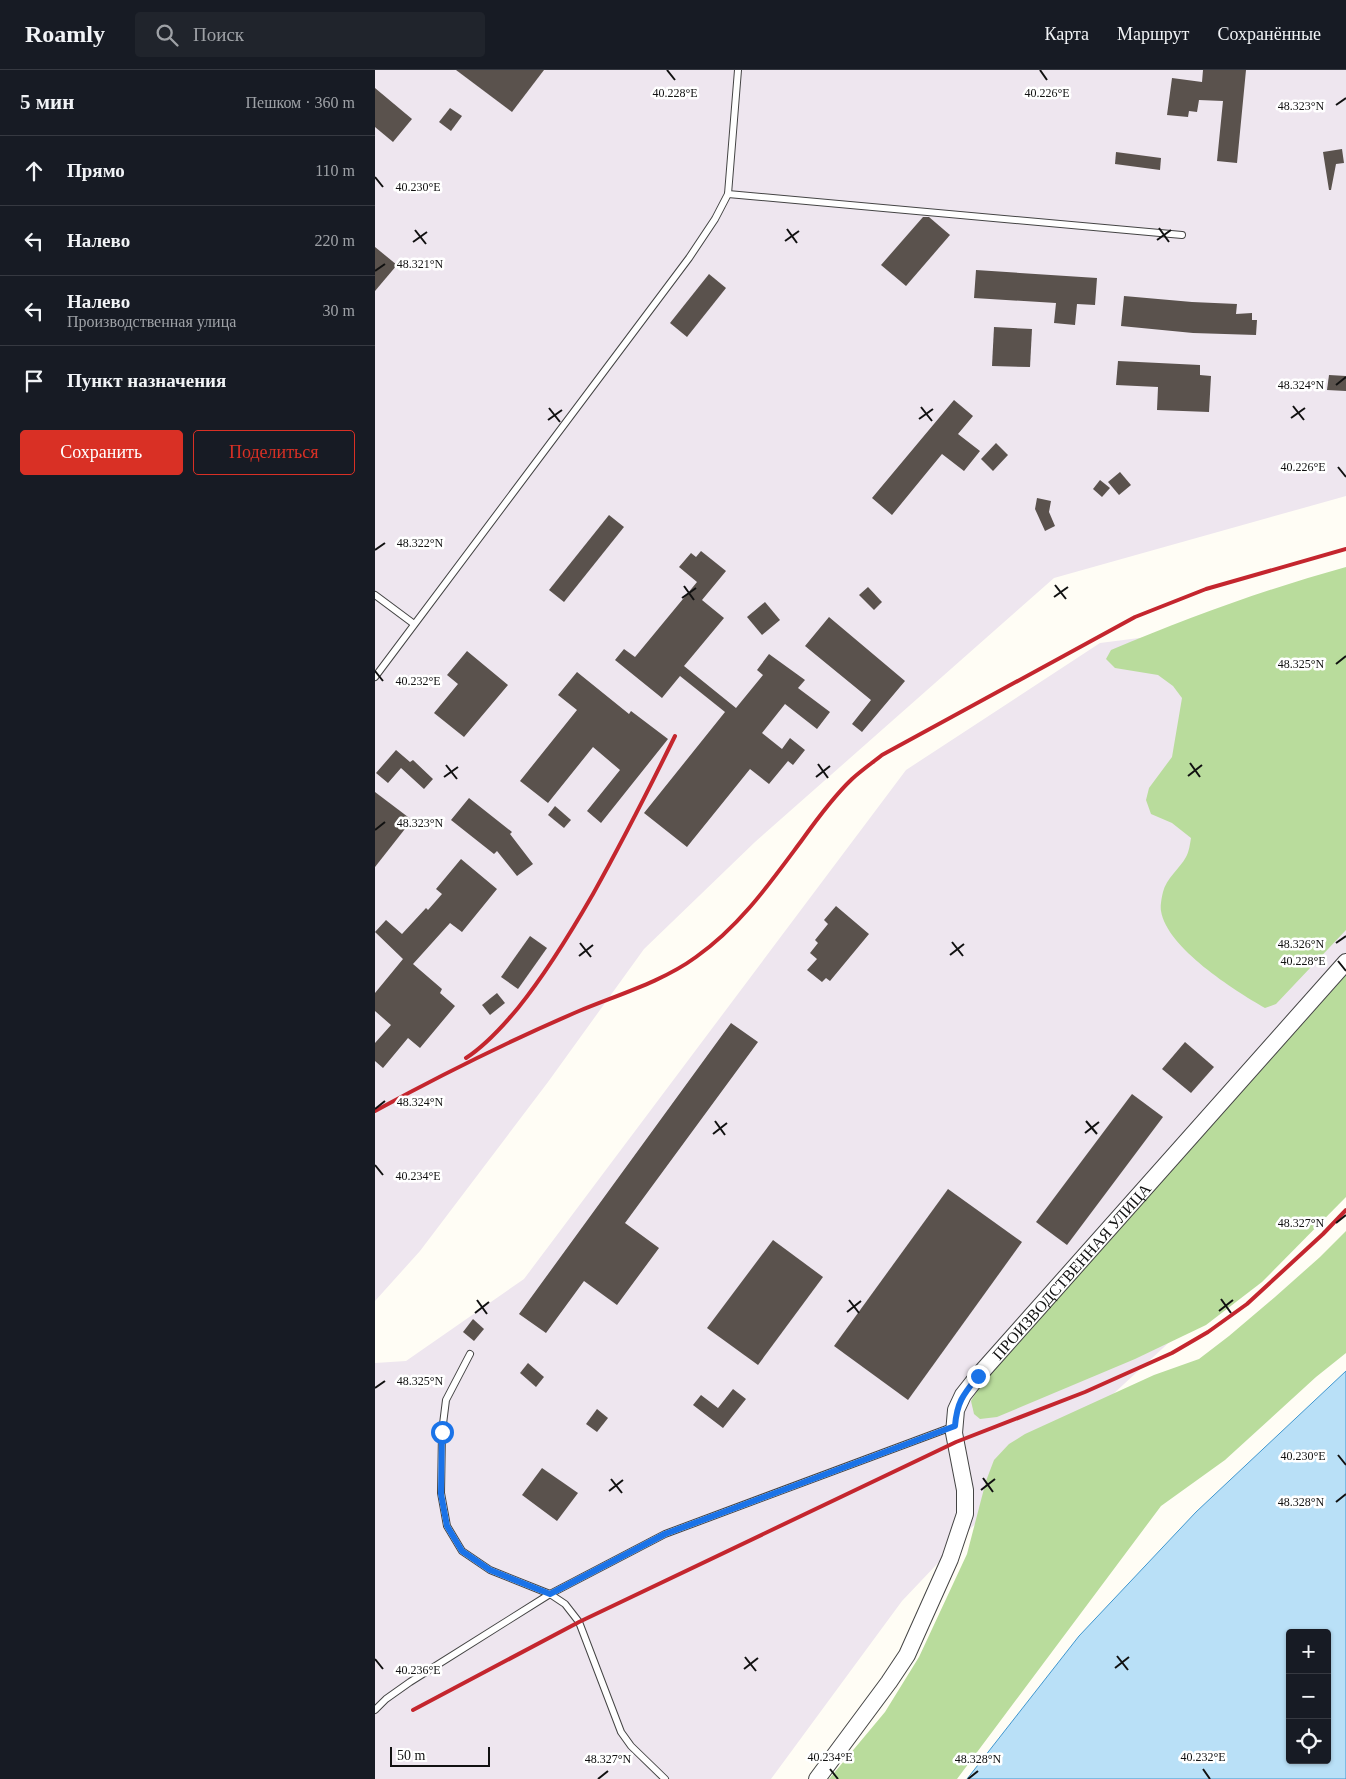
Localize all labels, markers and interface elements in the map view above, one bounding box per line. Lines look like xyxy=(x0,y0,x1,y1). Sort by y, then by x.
search box xyxy=(135,12,485,57)
text: Roamly xyxy=(25,21,105,47)
icon: search xyxy=(153,21,181,49)
text: Поиск xyxy=(193,24,244,45)
text: Карта xyxy=(1044,24,1089,44)
text: Маршрут xyxy=(1117,24,1189,44)
text: Сохранённые xyxy=(1217,24,1321,44)
text: 40.228°E xyxy=(652,86,698,100)
text: 40.226°E xyxy=(1024,86,1070,100)
text: 5 мин xyxy=(20,90,74,114)
text: Пешком · 360 m xyxy=(245,94,355,111)
text: 48.323°N xyxy=(1278,99,1325,113)
icon: ahead xyxy=(20,157,48,185)
text: Прямо xyxy=(67,160,125,181)
text: 110 m xyxy=(315,162,355,179)
text: 40.230°E xyxy=(395,180,441,194)
icon: left xyxy=(20,227,48,255)
text: Налево xyxy=(67,230,130,251)
text: 220 m xyxy=(315,232,355,249)
text: 48.321°N xyxy=(397,257,444,271)
text: Налево xyxy=(67,291,130,312)
icon: left xyxy=(20,297,48,325)
text: 30 m xyxy=(323,302,355,319)
text: Производственная улица xyxy=(67,313,236,330)
icon: arrive xyxy=(20,367,48,395)
text: Пункт назначения xyxy=(67,370,226,391)
text: 48.324°N xyxy=(1278,378,1325,392)
button: Сохранить xyxy=(20,430,183,475)
button: Поделиться xyxy=(193,430,355,475)
text: 40.226°E xyxy=(1280,460,1326,474)
text: 48.322°N xyxy=(397,536,444,550)
text: 48.325°N xyxy=(1278,657,1325,671)
text: 40.232°E xyxy=(395,674,441,688)
text: 48.323°N xyxy=(397,816,444,830)
text: 48.326°N xyxy=(1278,937,1325,951)
text: 40.228°E xyxy=(1280,954,1326,968)
text: 48.324°N xyxy=(397,1095,444,1109)
text: 40.234°E xyxy=(395,1169,441,1183)
street label: ПРОИЗВОДСТВЕННАЯ УЛИЦА xyxy=(989,1180,1154,1363)
text: 48.327°N xyxy=(1278,1216,1325,1230)
route end xyxy=(967,1365,990,1388)
text: 48.325°N xyxy=(397,1374,444,1388)
route start xyxy=(431,1421,454,1444)
text: 40.230°E xyxy=(1280,1449,1326,1463)
text: 48.328°N xyxy=(1278,1495,1325,1509)
map controls xyxy=(1286,1629,1331,1764)
button: + xyxy=(1286,1629,1331,1674)
text: 40.236°E xyxy=(395,1663,441,1677)
button: − xyxy=(1286,1674,1331,1719)
button: locate xyxy=(1286,1719,1331,1764)
scale bar xyxy=(390,1744,490,1767)
text: 50 m xyxy=(397,1748,425,1763)
text: 40.234°E xyxy=(807,1750,853,1764)
text: 40.232°E xyxy=(1180,1750,1226,1764)
text: 48.327°N xyxy=(585,1752,632,1766)
text: 48.328°N xyxy=(955,1752,1002,1766)

